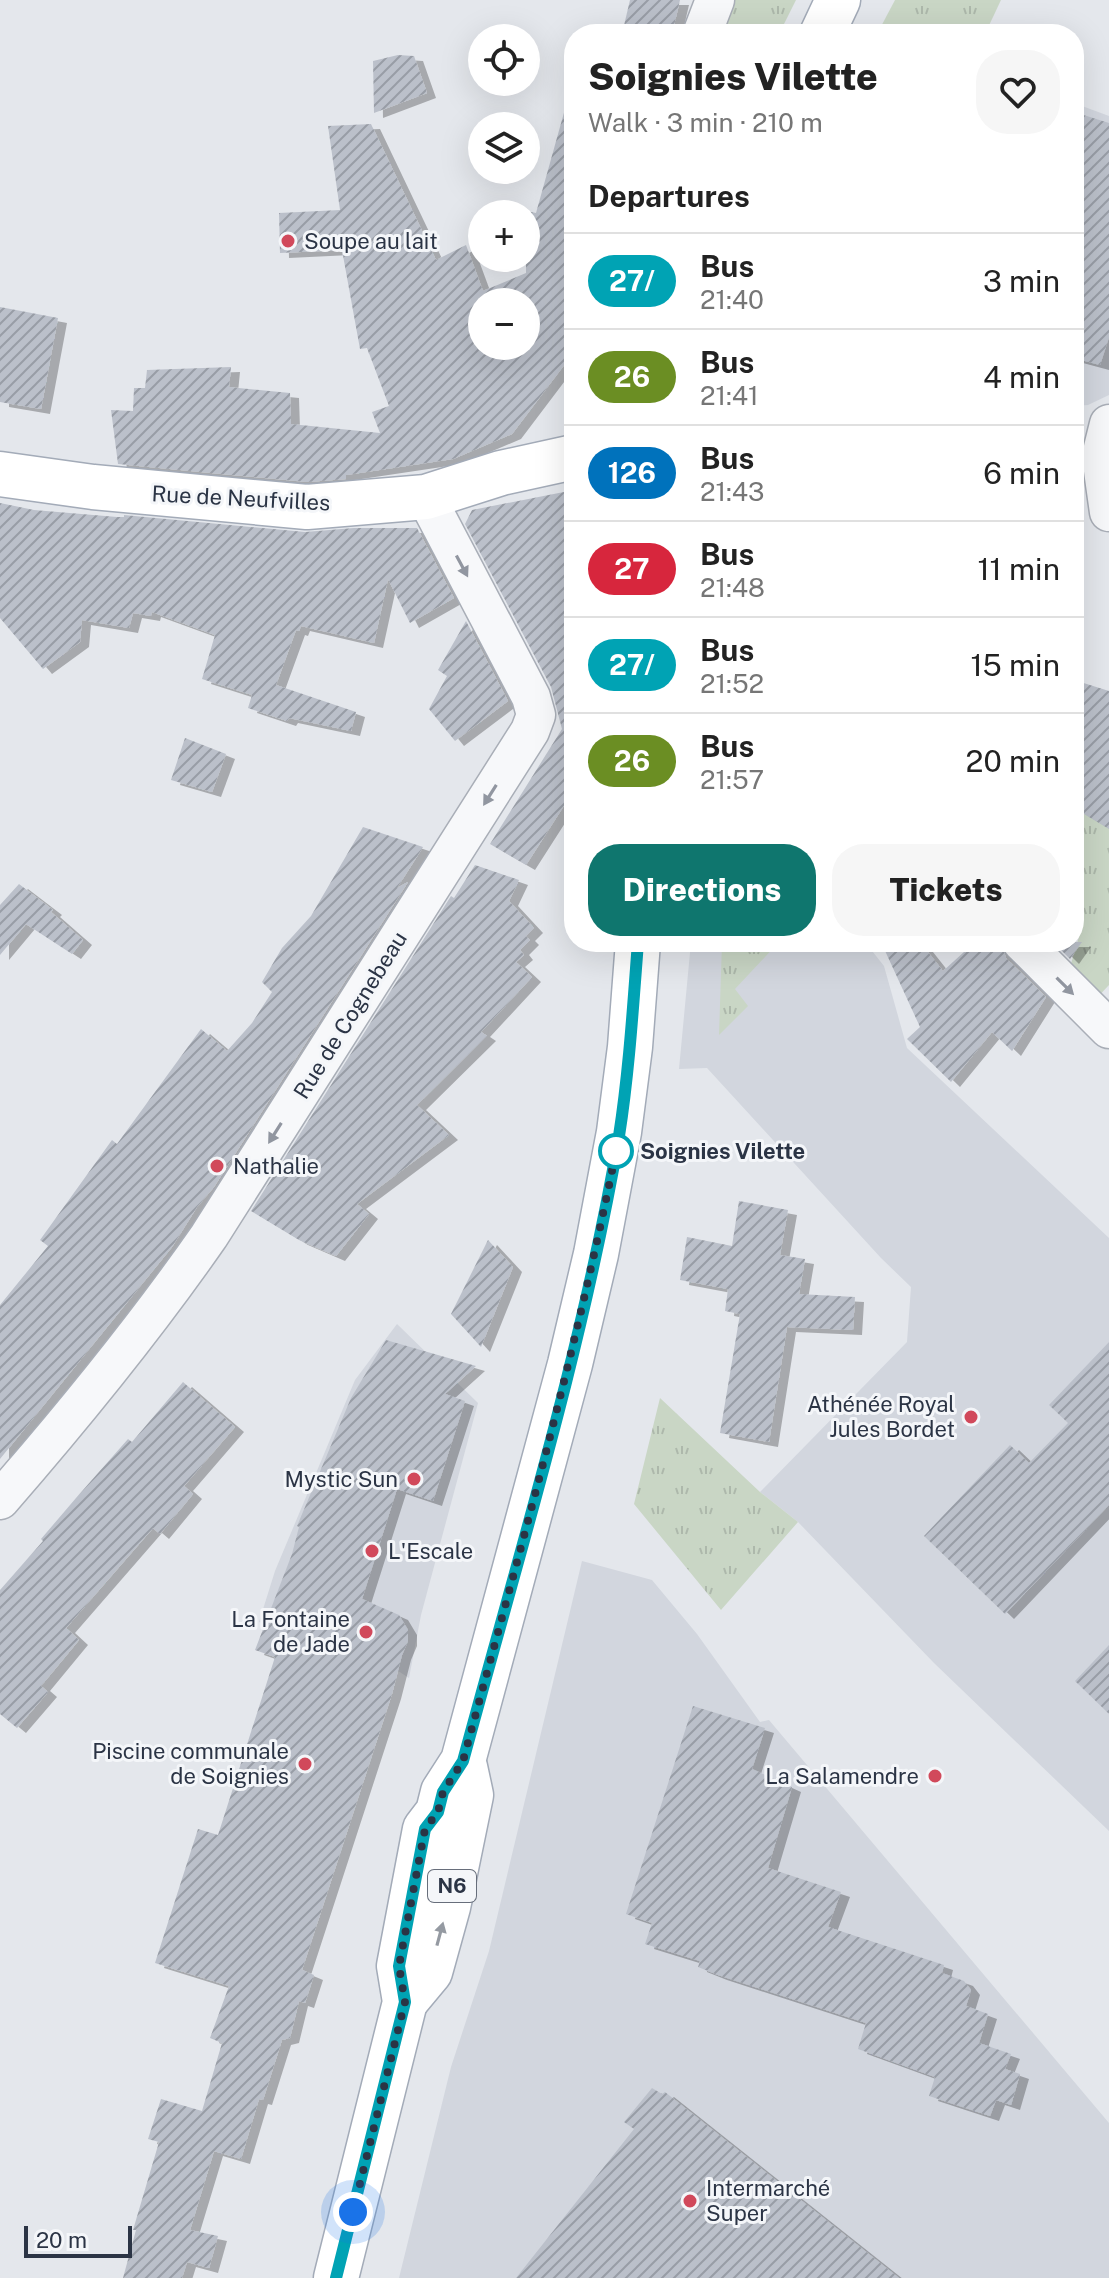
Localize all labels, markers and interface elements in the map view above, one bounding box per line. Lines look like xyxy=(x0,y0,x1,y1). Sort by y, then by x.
map controls xyxy=(468,24,540,360)
button: locate xyxy=(468,24,540,96)
button: heart xyxy=(976,50,1060,134)
text: Soignies Vilette xyxy=(588,54,878,99)
text: Walk · 3 min · 210 m xyxy=(588,107,823,138)
button: layers xyxy=(468,112,540,184)
text: Departures xyxy=(588,178,750,214)
button: + xyxy=(468,200,540,272)
place label: Soupe au lait xyxy=(304,228,438,254)
marker: Soupe au lait xyxy=(279,232,297,250)
text: Bus xyxy=(700,248,754,284)
text: 3 min xyxy=(983,263,1060,299)
text: 27/ xyxy=(609,264,655,297)
text: 21:40 xyxy=(700,284,764,315)
button: − xyxy=(468,288,540,360)
text: Bus xyxy=(700,344,754,380)
text: 4 min xyxy=(983,359,1060,395)
text: 26 xyxy=(614,360,650,393)
text: 21:41 xyxy=(700,380,759,411)
text: Bus xyxy=(700,440,754,476)
text: 6 min xyxy=(983,455,1060,491)
text: 126 xyxy=(608,456,656,489)
text: 21:43 xyxy=(700,476,765,507)
street label: Rue de Neufvilles xyxy=(151,480,331,516)
text: Bus xyxy=(700,536,754,572)
text: 11 min xyxy=(977,551,1060,587)
text: 27 xyxy=(614,552,650,585)
one-way arrow xyxy=(455,555,469,577)
text: 21:48 xyxy=(700,572,765,603)
text: Bus xyxy=(700,632,754,668)
text: 15 min xyxy=(970,647,1060,683)
text: 27/ xyxy=(609,648,655,681)
text: 21:52 xyxy=(700,668,764,699)
text: Bus xyxy=(700,728,754,764)
text: 20 min xyxy=(966,743,1060,779)
text: 26 xyxy=(614,744,650,777)
text: 21:57 xyxy=(700,764,764,795)
one-way arrow xyxy=(482,785,497,806)
button: Directions xyxy=(588,844,816,936)
button: Tickets xyxy=(832,844,1060,936)
street label: Rue de Cognebeau xyxy=(288,927,412,1103)
one-way arrow xyxy=(1056,976,1075,995)
one-way arrow xyxy=(268,1122,282,1144)
marker: Soignies Vilette xyxy=(599,1134,633,1168)
place label: Soignies Vilette xyxy=(640,1138,805,1164)
place label: Nathalie xyxy=(233,1153,319,1179)
marker: Nathalie xyxy=(208,1157,226,1175)
place label: Athénée Royal Jules Bordet xyxy=(807,1391,955,1442)
marker: Athénée Royal Jules Bordet xyxy=(962,1408,980,1426)
place label: Mystic Sun xyxy=(285,1466,398,1492)
marker: Mystic Sun xyxy=(405,1470,423,1488)
place label: L'Escale xyxy=(388,1538,473,1564)
marker: L'Escale xyxy=(363,1542,381,1560)
place label: La Fontaine de Jade xyxy=(231,1606,350,1657)
marker: La Fontaine de Jade xyxy=(357,1623,375,1641)
place label: Piscine communale de Soignies xyxy=(92,1738,289,1789)
marker: Piscine communale de Soignies xyxy=(296,1755,314,1773)
place label: La Salamendre xyxy=(765,1763,919,1789)
marker: La Salamendre xyxy=(926,1767,944,1785)
road number: N6 xyxy=(428,1870,476,1902)
one-way arrow xyxy=(434,1922,447,1946)
place label: Intermarché Super xyxy=(706,2175,830,2226)
your location xyxy=(333,2192,373,2232)
marker: Intermarché Super xyxy=(681,2192,699,2210)
scale bar xyxy=(24,2222,132,2258)
text: 20 m xyxy=(36,2227,87,2253)

